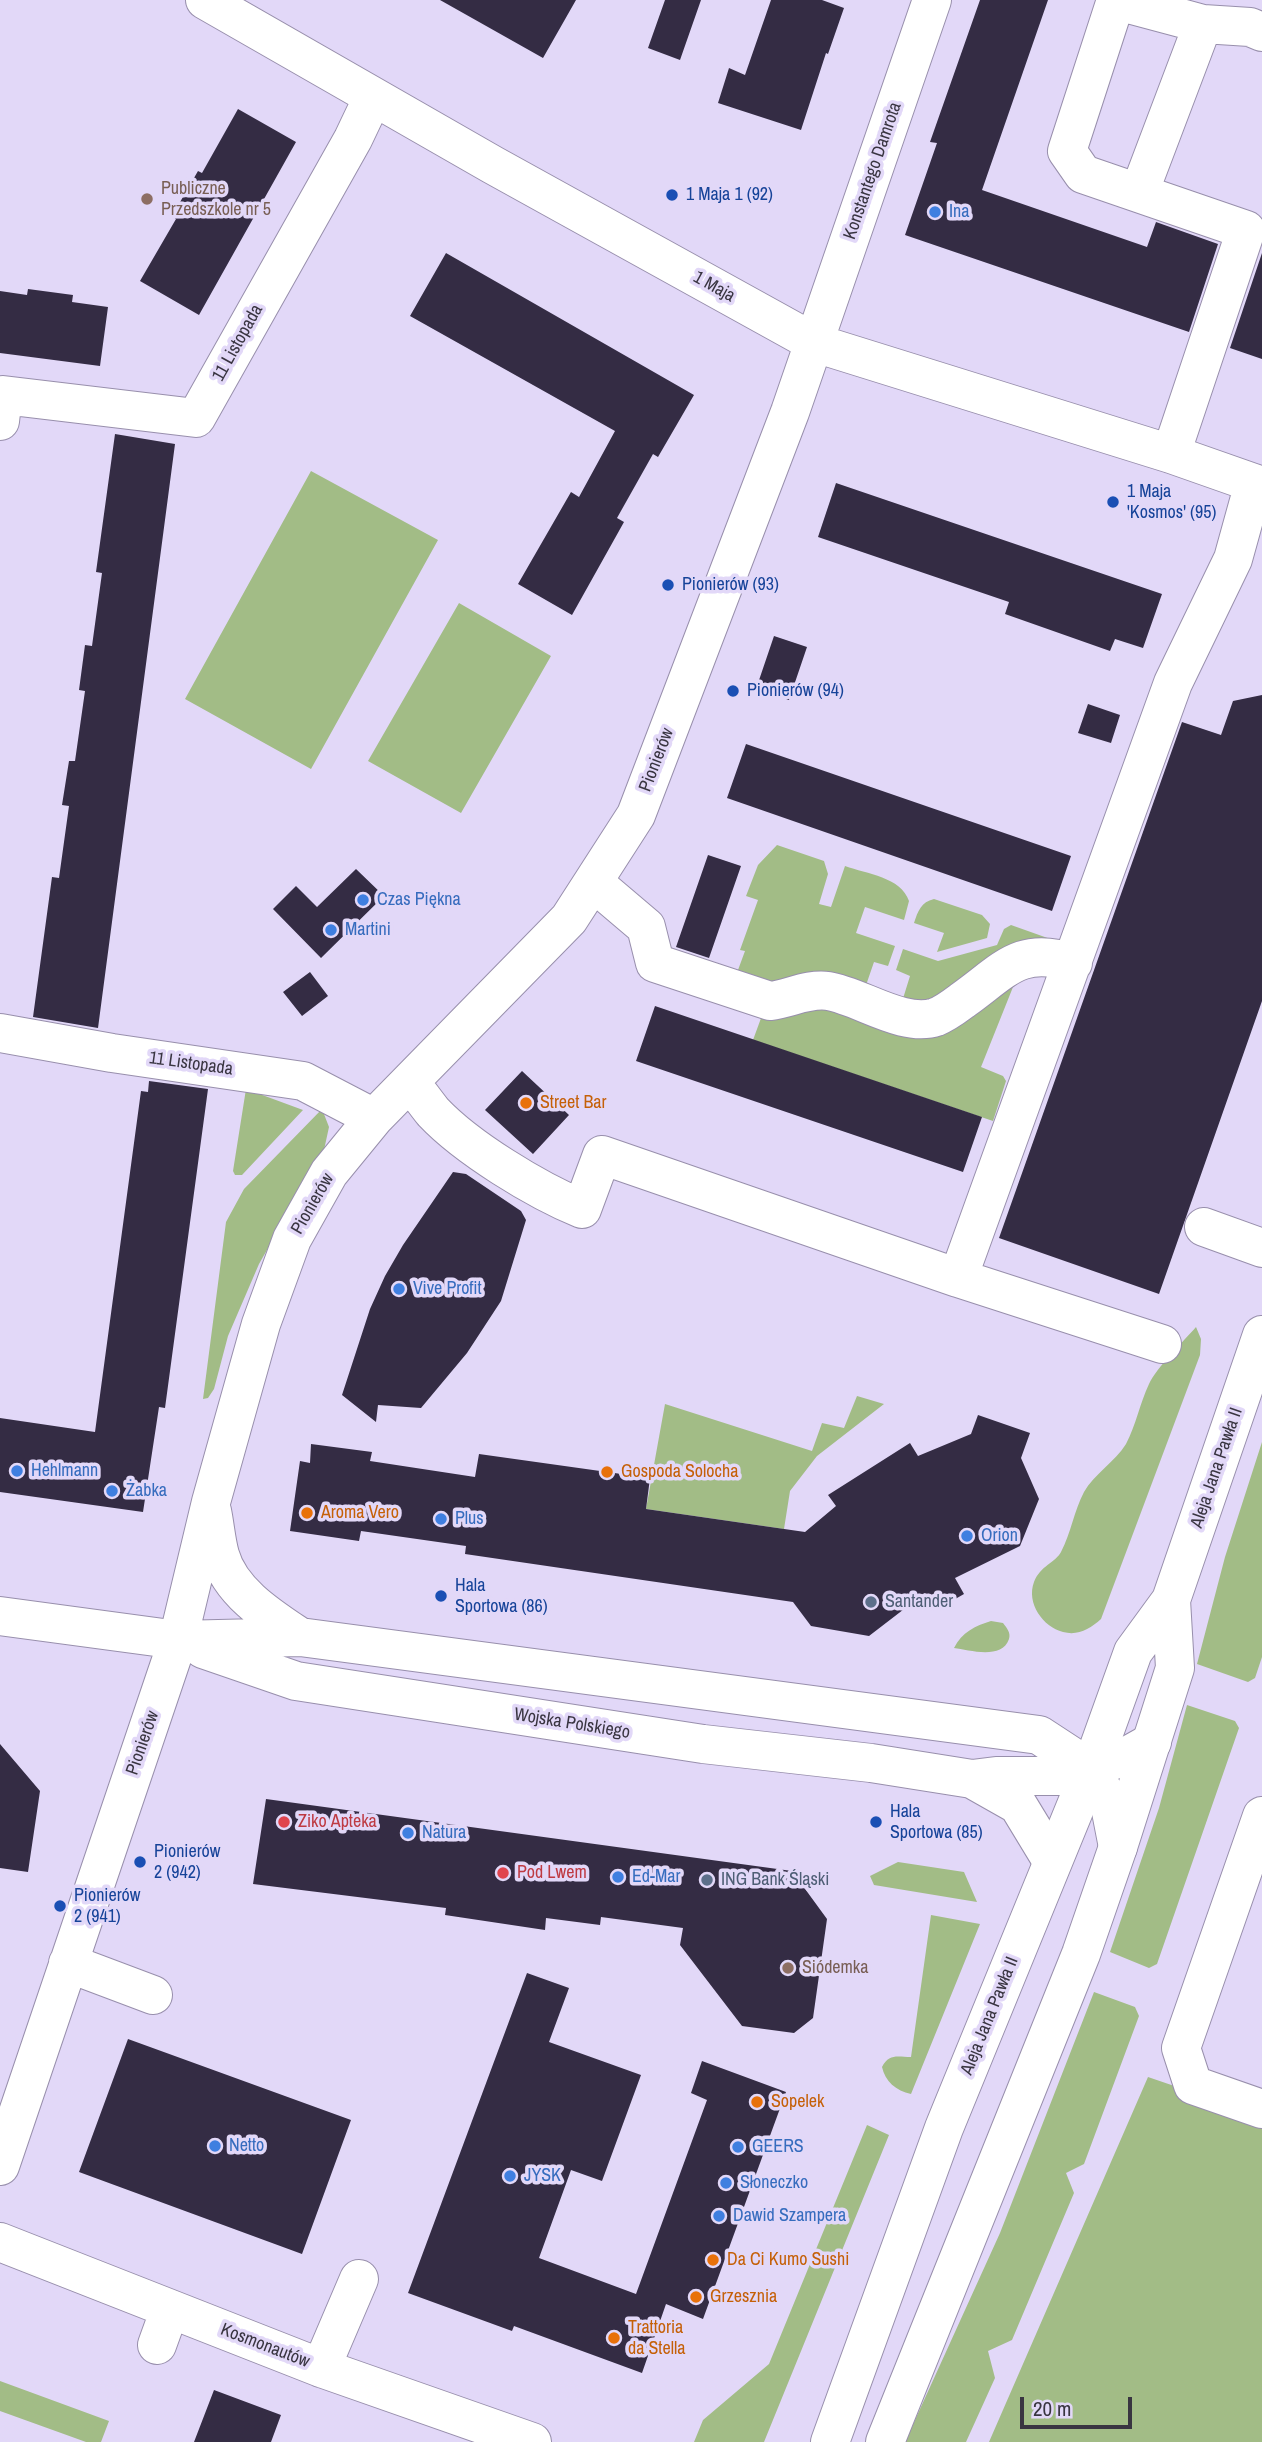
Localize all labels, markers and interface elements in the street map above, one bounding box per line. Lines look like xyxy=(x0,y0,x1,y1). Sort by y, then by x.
street label: Konstantego Damrota xyxy=(839,100,907,242)
place label: Publiczne Przedszkole nr 5 xyxy=(161,178,271,220)
place label: 1 Maja 1 (92) xyxy=(686,184,773,206)
marker: 1 Maja 1 (92) xyxy=(664,187,680,203)
marker: Publiczne Przedszkole nr 5 xyxy=(139,191,155,207)
place label: Ina xyxy=(949,201,970,223)
marker: Ina xyxy=(927,204,943,220)
street label: 1 Maja xyxy=(689,267,739,307)
street label: 11 Listopada xyxy=(208,301,268,385)
place label: 1 Maja 'Kosmos' (95) xyxy=(1127,481,1216,524)
marker: 1 Maja 'Kosmos' (95) xyxy=(1105,494,1121,510)
place label: Pionierów (93) xyxy=(682,574,779,596)
marker: Pionierów (93) xyxy=(660,577,676,593)
place label: Pionierów (94) xyxy=(747,680,844,702)
marker: Pionierów (94) xyxy=(725,683,741,699)
street label: Pionierów xyxy=(635,725,679,795)
place label: Czas Piękna xyxy=(377,889,461,911)
marker: Czas Piękna xyxy=(355,892,371,908)
place label: Martini xyxy=(345,919,391,941)
marker: Martini xyxy=(323,922,339,938)
street label: 11 Listopada xyxy=(148,1047,234,1081)
place label: Street Bar xyxy=(540,1092,606,1114)
marker: Street Bar xyxy=(518,1095,534,1111)
street label: Pionierów xyxy=(287,1170,339,1238)
place label: Vive Profit xyxy=(413,1278,482,1300)
marker: Vive Profit xyxy=(391,1281,407,1297)
street label: Aleja Jana Pawła II xyxy=(1186,1405,1248,1531)
place label: Hehlmann xyxy=(31,1460,98,1482)
place label: Gospoda Solocha xyxy=(621,1461,738,1483)
marker: Hehlmann xyxy=(9,1463,25,1479)
marker: Gospoda Solocha xyxy=(599,1464,615,1480)
place label: Żabka xyxy=(126,1480,167,1502)
marker: Żabka xyxy=(104,1483,120,1499)
place label: Aroma Vero xyxy=(321,1502,399,1524)
marker: Aroma Vero xyxy=(299,1505,315,1521)
place label: Plus xyxy=(455,1508,484,1530)
marker: Plus xyxy=(433,1511,449,1527)
place label: Orion xyxy=(981,1525,1018,1547)
marker: Orion xyxy=(959,1528,975,1544)
place label: Hala Sportowa (86) xyxy=(455,1575,548,1618)
marker: Hala Sportowa (86) xyxy=(433,1588,449,1604)
place label: Santander xyxy=(885,1591,953,1613)
marker: Santander xyxy=(863,1594,879,1610)
street label: Wojska Polskiego xyxy=(513,1704,631,1744)
street label: Pionierów xyxy=(122,1708,164,1778)
place label: Hala Sportowa (85) xyxy=(890,1801,983,1843)
place label: Ziko Apteka xyxy=(298,1811,377,1833)
marker: Ziko Apteka xyxy=(276,1814,292,1830)
marker: Hala Sportowa (85) xyxy=(868,1814,884,1830)
place label: Natura xyxy=(422,1822,466,1844)
marker: Natura xyxy=(400,1825,416,1841)
place label: Pionierów 2 (942) xyxy=(154,1841,220,1884)
marker: Pionierów 2 (942) xyxy=(132,1854,148,1870)
place label: Pod Lwem xyxy=(517,1862,587,1884)
marker: Pod Lwem xyxy=(495,1865,511,1881)
place label: Ed-Mar xyxy=(632,1866,680,1888)
marker: Ed-Mar xyxy=(610,1869,626,1885)
place label: ING Bank Śląski xyxy=(721,1869,829,1891)
marker: ING Bank Śląski xyxy=(699,1872,715,1888)
place label: Pionierów 2 (941) xyxy=(74,1885,140,1927)
marker: Pionierów 2 (941) xyxy=(52,1898,68,1914)
street label: Aleja Jana Pawła II xyxy=(956,1954,1024,2078)
place label: Siódemka xyxy=(802,1957,868,1979)
marker: Siódemka xyxy=(780,1960,796,1976)
place label: Sopelek xyxy=(771,2091,824,2113)
marker: Sopelek xyxy=(749,2094,765,2110)
place label: Netto xyxy=(229,2135,264,2157)
place label: GEERS xyxy=(752,2136,804,2158)
marker: Netto xyxy=(207,2138,223,2154)
marker: GEERS xyxy=(730,2139,746,2155)
place label: JYSK xyxy=(524,2165,561,2187)
marker: JYSK xyxy=(502,2168,518,2184)
place label: Słoneczko xyxy=(740,2172,808,2194)
marker: Słoneczko xyxy=(718,2175,734,2191)
place label: Dawid Szampera xyxy=(733,2205,846,2227)
marker: Dawid Szampera xyxy=(711,2208,727,2224)
place label: Da Ci Kumo Sushi xyxy=(727,2249,849,2271)
marker: Da Ci Kumo Sushi xyxy=(705,2252,721,2268)
place label: Grzesznia xyxy=(710,2286,777,2308)
marker: Grzesznia xyxy=(688,2289,704,2305)
place label: Trattoria da Stella xyxy=(628,2317,685,2360)
street label: Kosmonautów xyxy=(217,2319,313,2373)
marker: Trattoria da Stella xyxy=(606,2330,622,2346)
scale bar xyxy=(1024,2382,1136,2426)
text: 20 m xyxy=(1033,2394,1071,2423)

